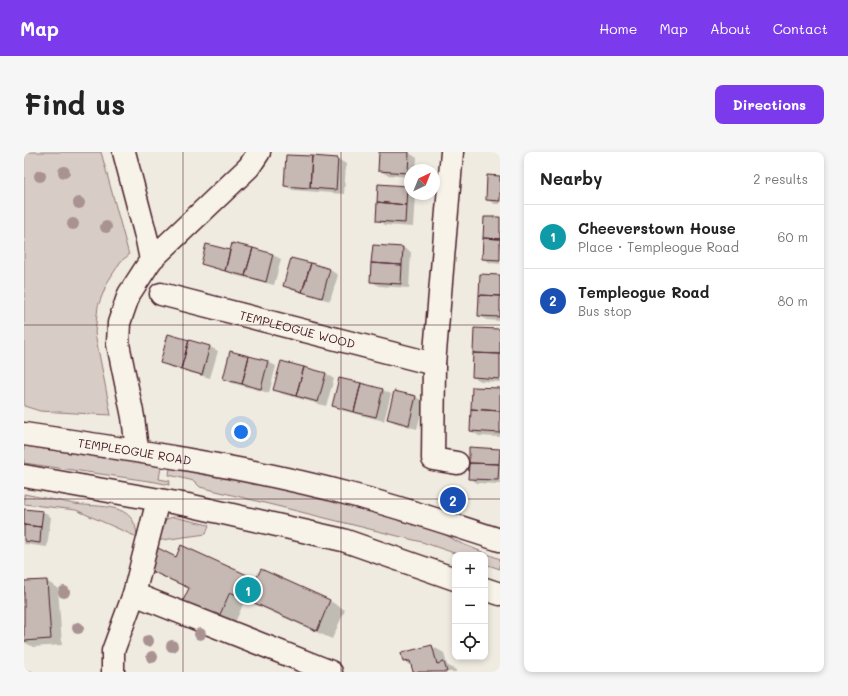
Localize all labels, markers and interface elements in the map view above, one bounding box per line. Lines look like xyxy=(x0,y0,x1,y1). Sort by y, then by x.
text: Map xyxy=(20,16,59,41)
text: Home xyxy=(599,19,637,38)
text: Map xyxy=(659,19,688,38)
text: About xyxy=(710,19,751,38)
text: Contact xyxy=(773,19,828,38)
button: Directions xyxy=(715,85,824,124)
text: Find us xyxy=(24,86,125,122)
north arrow xyxy=(404,164,440,200)
text: Nearby xyxy=(540,167,602,189)
text: 2 results xyxy=(753,170,808,187)
text: Cheeverstown House xyxy=(578,218,736,238)
text: 1 xyxy=(550,228,556,245)
text: 60 m xyxy=(778,228,808,245)
text: Place · Templeogue Road xyxy=(578,238,739,255)
text: Templeogue Road xyxy=(578,282,709,302)
text: 2 xyxy=(549,292,557,309)
text: 80 m xyxy=(778,292,808,309)
text: Bus stop xyxy=(578,302,631,319)
street label: TEMPLEOGUE WOOD xyxy=(238,307,357,352)
your location xyxy=(231,422,251,442)
street label: TEMPLEOGUE ROAD xyxy=(77,434,193,468)
pin: 2 xyxy=(440,485,466,515)
map controls xyxy=(452,552,488,660)
button: + xyxy=(452,552,488,588)
pin: 1 xyxy=(235,575,261,605)
button: − xyxy=(452,588,488,624)
button: locate xyxy=(452,624,488,660)

